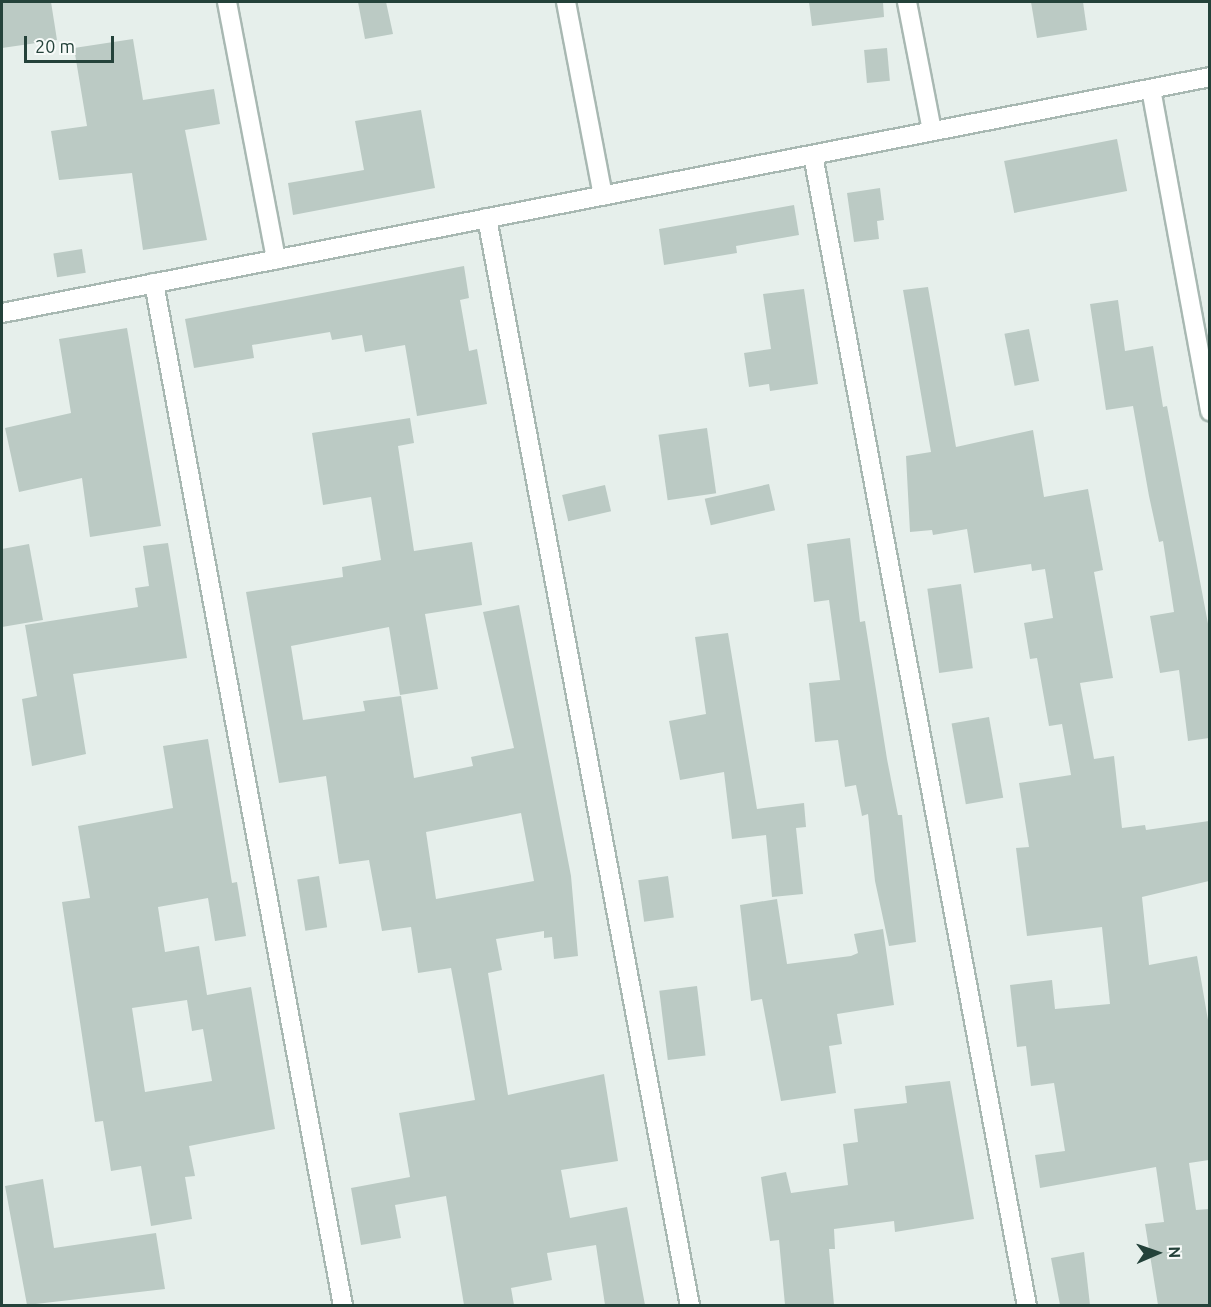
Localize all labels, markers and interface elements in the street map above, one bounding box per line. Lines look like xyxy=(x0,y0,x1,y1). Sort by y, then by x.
scale bar xyxy=(27,24,117,62)
text: 20 m xyxy=(35,36,75,56)
north arrow xyxy=(1127,1223,1187,1283)
text: N xyxy=(1166,1246,1184,1259)

